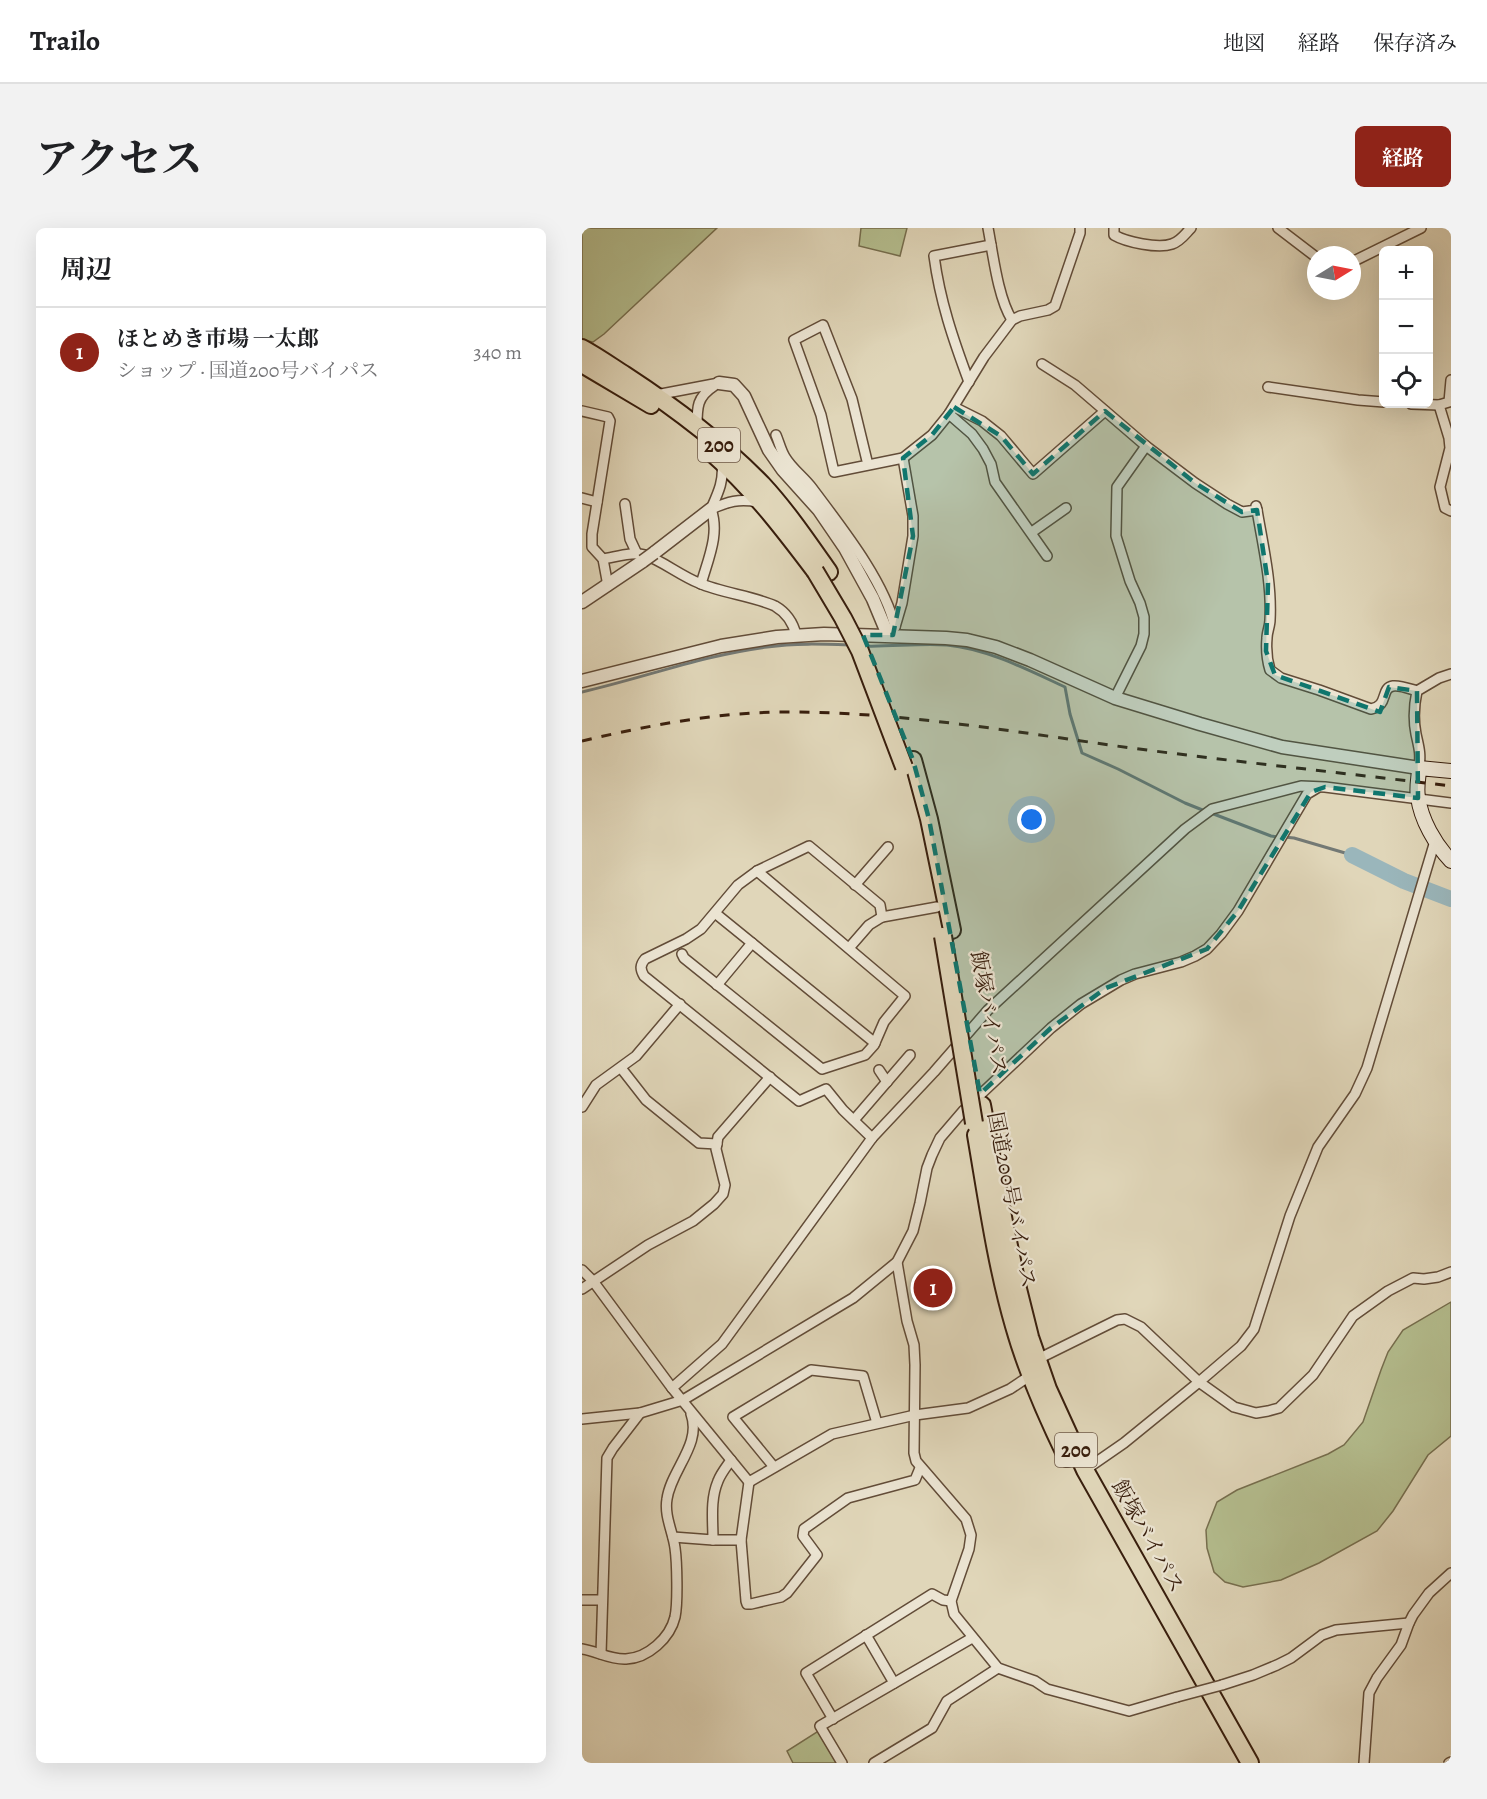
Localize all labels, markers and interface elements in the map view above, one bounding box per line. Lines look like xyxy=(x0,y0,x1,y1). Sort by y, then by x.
text: Trailo xyxy=(30,22,100,60)
text: 地図 xyxy=(1223,29,1265,57)
text: 経路 xyxy=(1298,29,1340,57)
text: 保存済み xyxy=(1373,29,1457,57)
button: 経路 xyxy=(1355,126,1451,187)
text: アクセス xyxy=(36,130,203,187)
north arrow xyxy=(1307,246,1361,300)
map controls xyxy=(1379,246,1433,408)
button: + xyxy=(1379,246,1433,300)
text: 周辺 xyxy=(60,252,112,287)
button: − xyxy=(1379,300,1433,354)
text: ほとめき市場 一太郎 xyxy=(117,324,319,354)
text: 1 xyxy=(76,339,83,366)
text: 340 m xyxy=(473,339,522,366)
button: locate xyxy=(1379,354,1433,408)
text: ショップ · 国道200号バイパス xyxy=(117,357,379,384)
road number: 200 xyxy=(698,428,740,462)
your location xyxy=(1017,805,1046,834)
street label: 飯塚バイパス xyxy=(964,949,1014,1077)
street label: 国道200号バイパス xyxy=(981,1109,1043,1291)
pin: 1 xyxy=(914,1266,952,1310)
road number: 200 xyxy=(1055,1433,1097,1467)
street label: 飯塚バイパス xyxy=(1105,1474,1191,1598)

